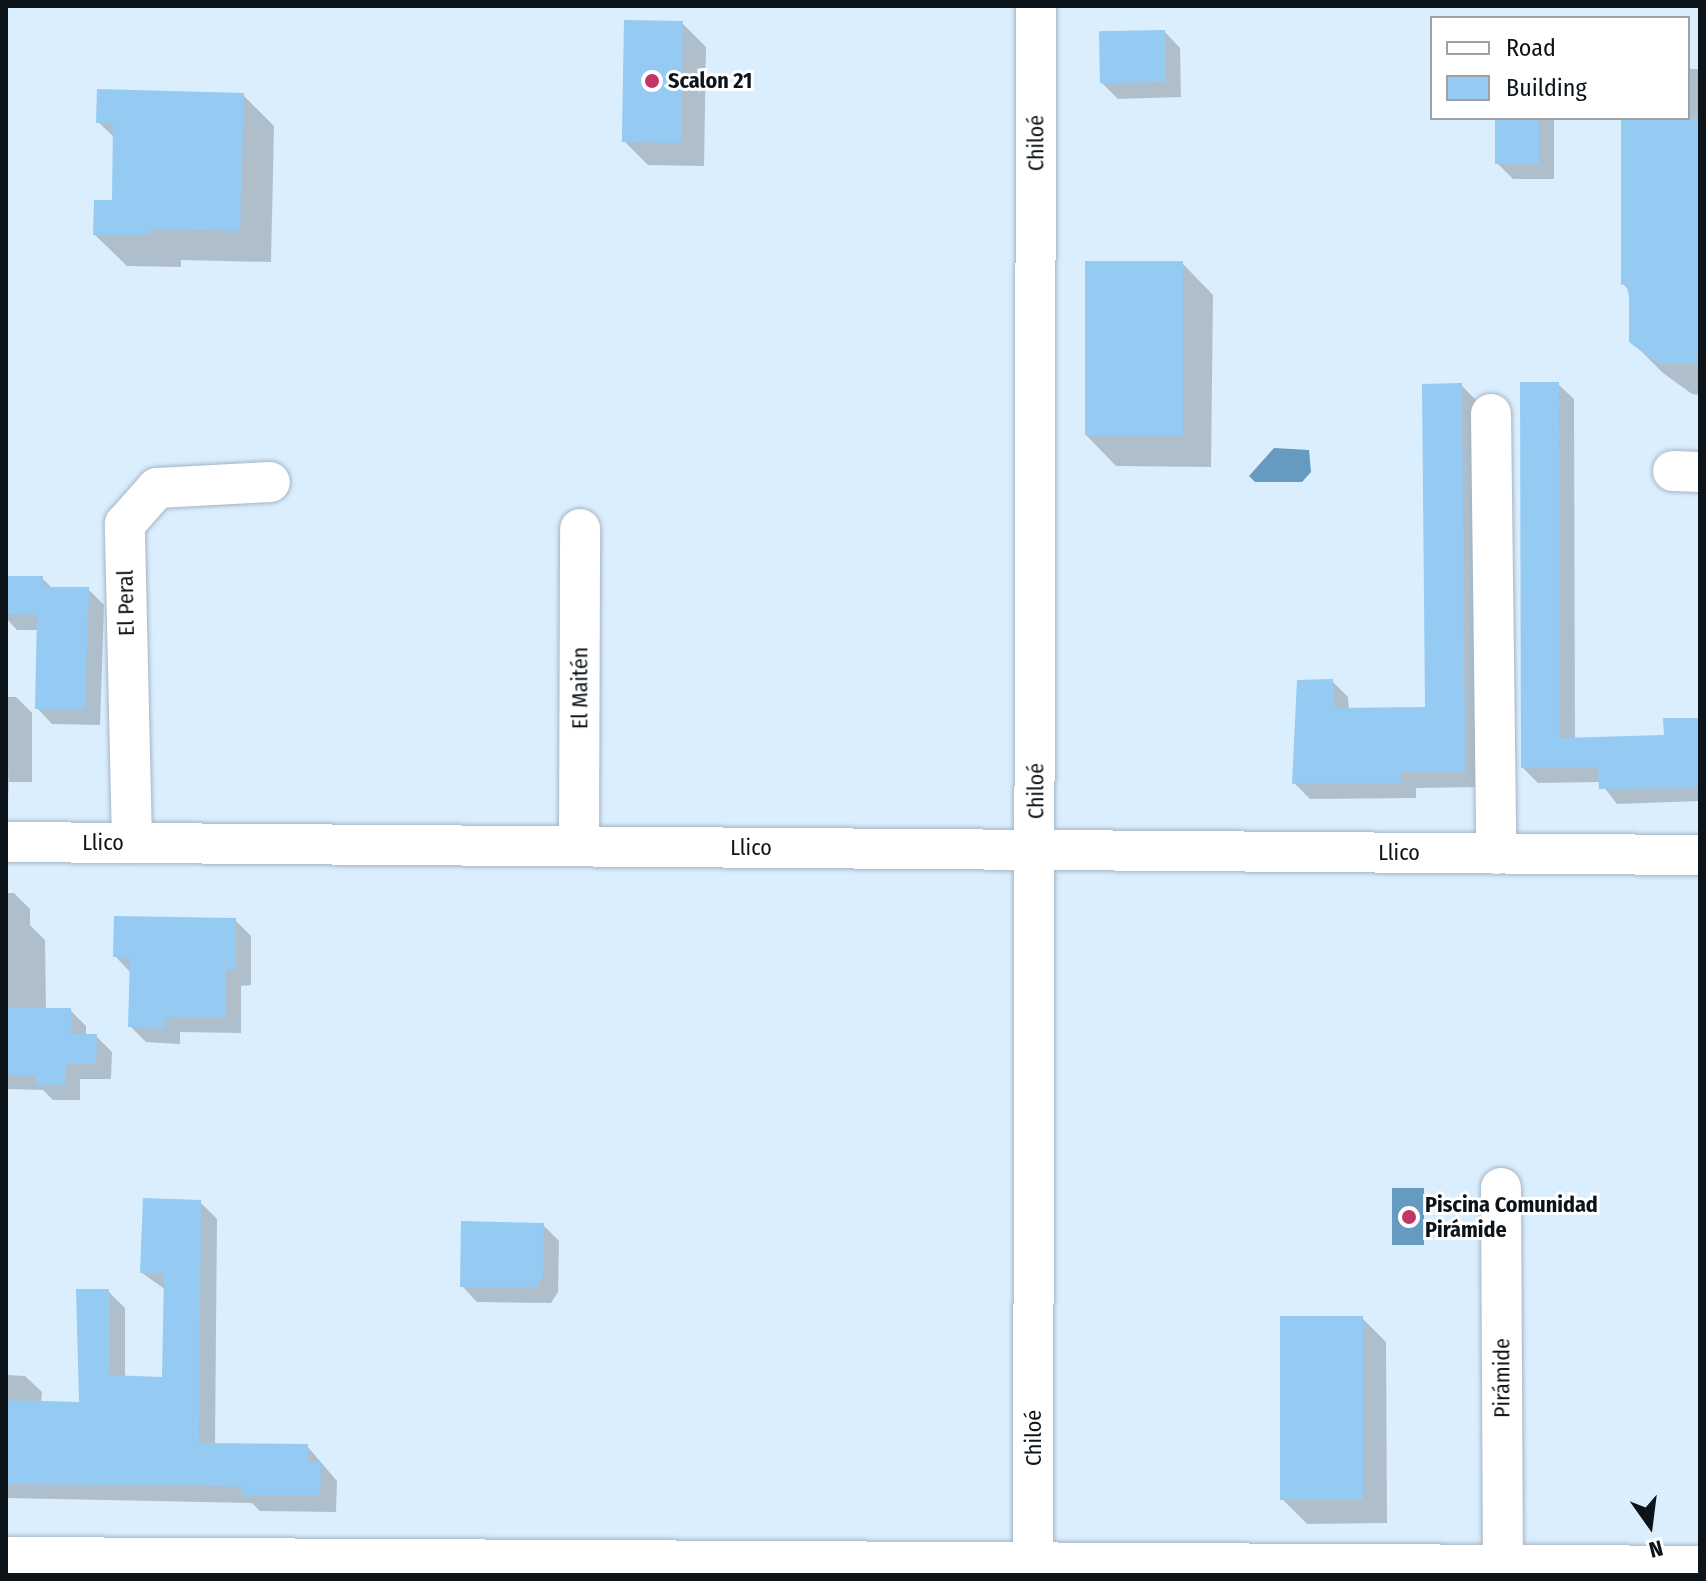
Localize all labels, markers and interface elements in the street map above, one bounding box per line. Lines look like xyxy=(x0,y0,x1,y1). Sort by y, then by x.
legend xyxy=(1430,16,1690,120)
text: Road xyxy=(1506,34,1556,62)
place label: Scalon 21 xyxy=(668,68,752,94)
marker: Scalon 21 xyxy=(643,72,661,90)
text: Building xyxy=(1506,74,1587,102)
street label: Chiloé xyxy=(1023,115,1049,171)
street label: El Peral xyxy=(112,570,140,636)
street label: El Maitén xyxy=(567,647,593,729)
street label: Chiloé xyxy=(1023,763,1049,819)
street label: Llico xyxy=(82,830,124,856)
street label: Llico xyxy=(730,835,772,861)
street label: Llico xyxy=(1378,840,1420,866)
place label: Piscina Comunidad Pirámide xyxy=(1425,1191,1598,1242)
marker: Piscina Comunidad Pirámide xyxy=(1400,1208,1418,1226)
street label: Pirámide xyxy=(1489,1338,1515,1418)
street label: Chiloé xyxy=(1021,1410,1047,1466)
north arrow xyxy=(1610,1485,1690,1565)
text: N xyxy=(1646,1534,1666,1563)

